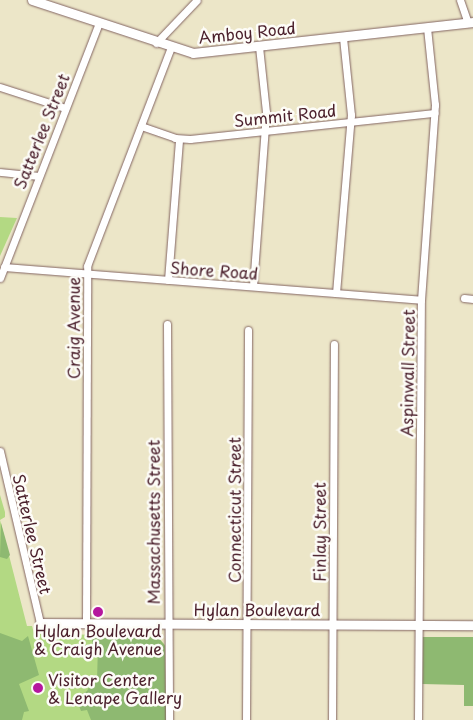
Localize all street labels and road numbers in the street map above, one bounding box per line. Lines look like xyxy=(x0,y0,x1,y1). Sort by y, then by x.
street label: Amboy Road xyxy=(197,17,297,47)
street label: Satterlee Street xyxy=(9,70,73,192)
street label: Summit Road xyxy=(233,100,337,130)
street label: Shore Road xyxy=(169,257,259,283)
street label: Craig Avenue xyxy=(63,277,83,379)
street label: Aspinwall Street xyxy=(396,309,418,437)
street label: Connecticut Street xyxy=(224,437,244,583)
street label: Massachusetts Street xyxy=(143,439,163,605)
street label: Satterlee Street xyxy=(10,472,56,596)
street label: Finlay Street xyxy=(309,482,329,582)
street label: Hylan Boulevard xyxy=(193,599,321,619)

